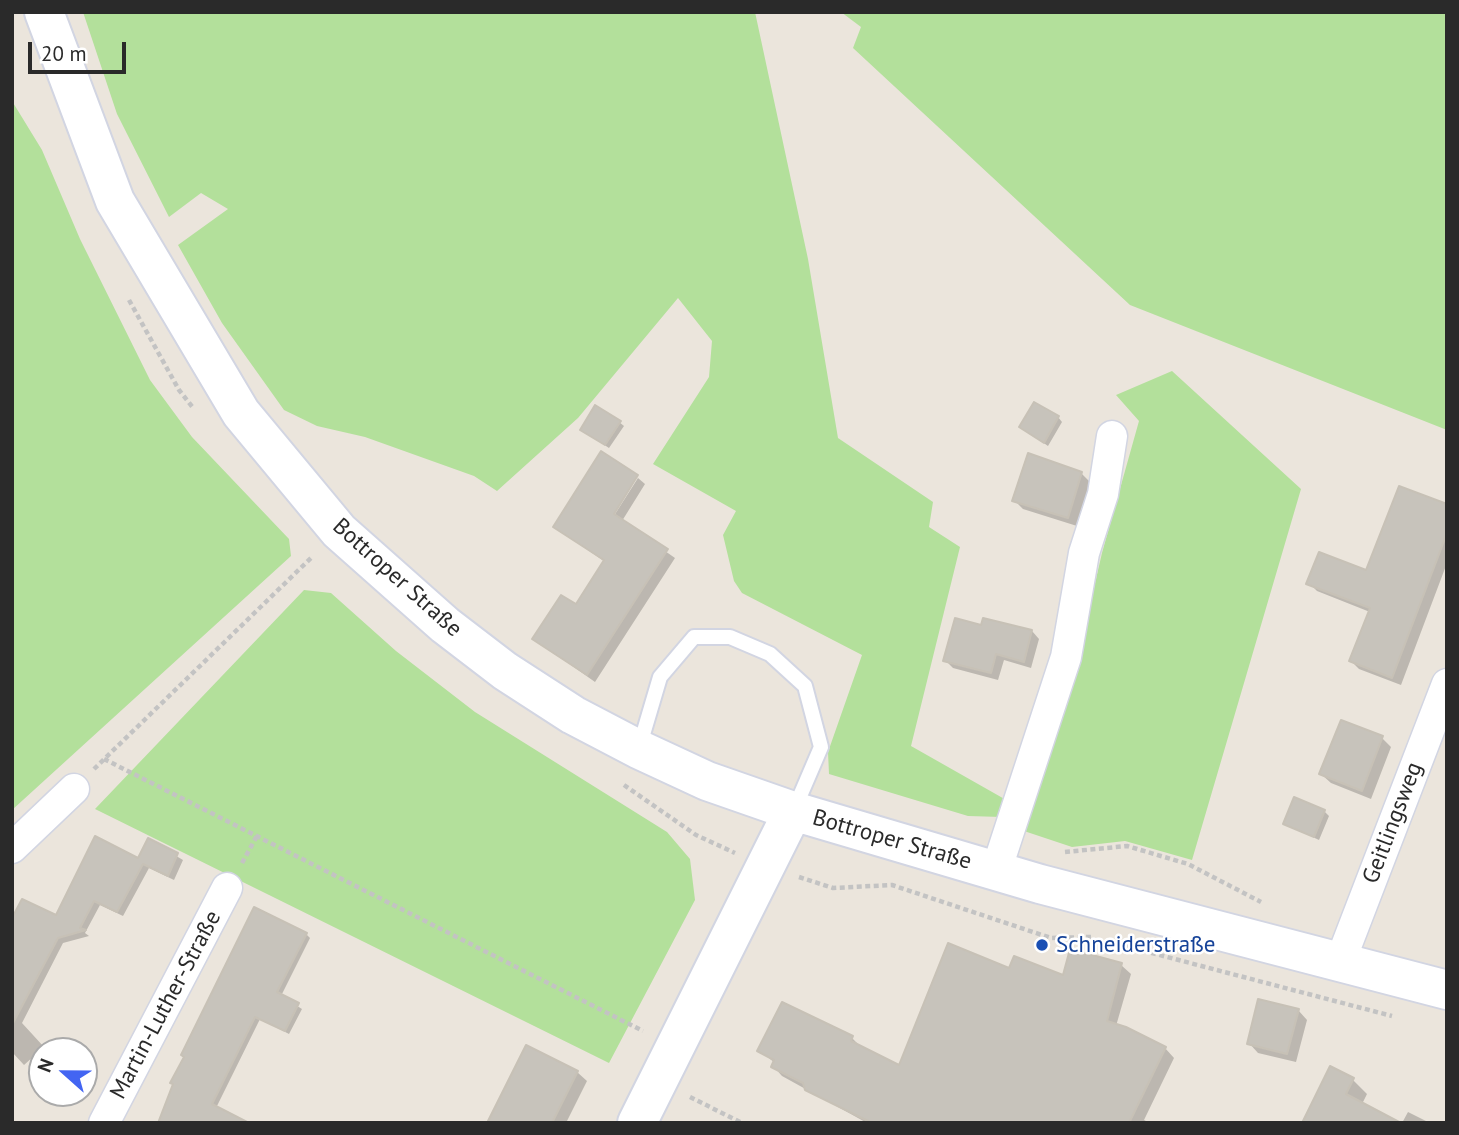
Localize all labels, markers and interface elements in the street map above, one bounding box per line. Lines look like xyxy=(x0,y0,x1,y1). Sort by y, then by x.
scale bar xyxy=(32,28,130,72)
text: 20 m xyxy=(41,40,87,67)
street label: Bottroper Straße xyxy=(327,513,467,643)
street label: Geitlingsweg xyxy=(1357,758,1429,888)
street label: Bottroper Straße xyxy=(809,804,975,876)
street label: Martin-Luther-Straße xyxy=(105,906,227,1104)
place label: Schneiderstraße xyxy=(1056,931,1215,959)
marker: Schneiderstraße xyxy=(1034,937,1050,953)
north arrow xyxy=(28,1037,98,1107)
text: N xyxy=(32,1055,59,1075)

